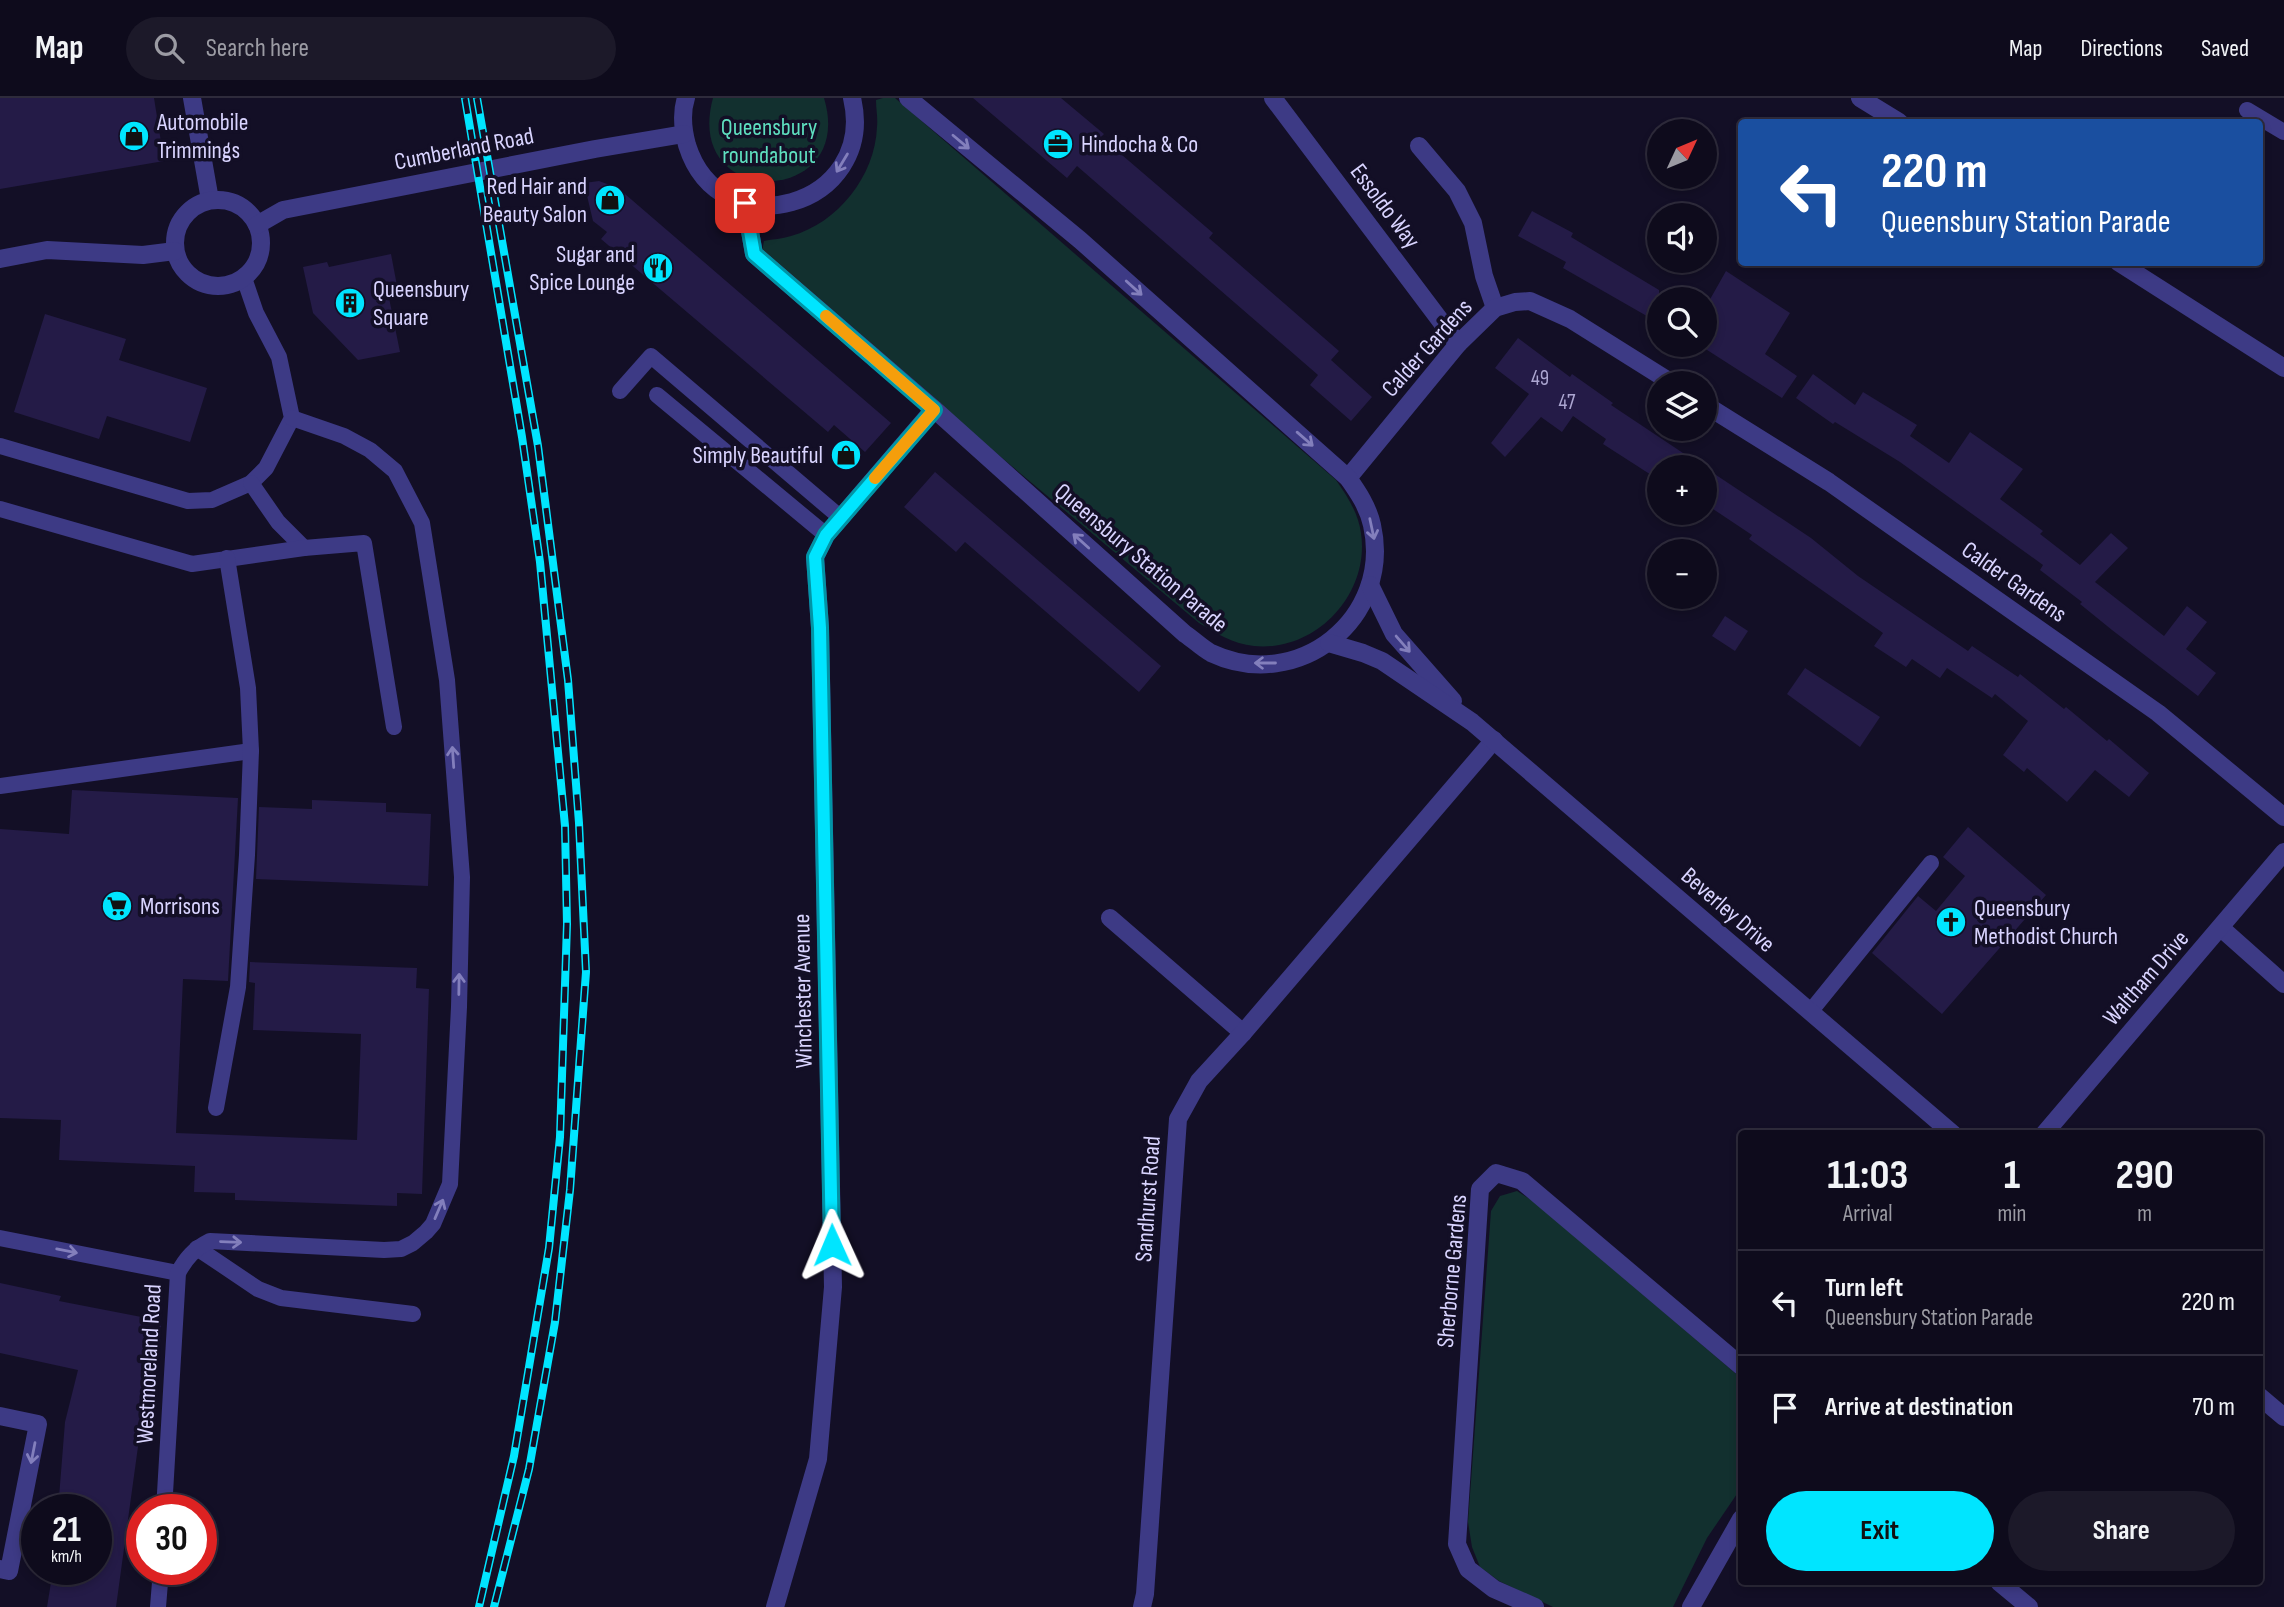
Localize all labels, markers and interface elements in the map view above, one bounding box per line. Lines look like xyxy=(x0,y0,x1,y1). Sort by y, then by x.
search box xyxy=(126,17,616,80)
text: Map xyxy=(35,28,84,68)
icon: search xyxy=(150,29,188,67)
text: Search here xyxy=(206,33,309,64)
text: Map xyxy=(2009,34,2042,63)
text: Directions xyxy=(2080,34,2163,63)
text: Saved xyxy=(2201,34,2249,63)
place label: Automobile Trimmings xyxy=(156,108,248,165)
park label: Queensbury roundabout xyxy=(721,113,817,170)
shop icon: Automobile Trimmings xyxy=(117,119,151,153)
north arrow xyxy=(1647,119,1717,189)
map controls xyxy=(1647,119,1717,609)
street label: Cumberland Road xyxy=(392,121,536,177)
office icon: Hindocha & Co xyxy=(1041,127,1075,161)
place label: Hindocha & Co xyxy=(1081,130,1198,159)
one-way arrow xyxy=(951,134,969,149)
text: 220 m xyxy=(1881,143,1987,202)
icon: left xyxy=(1766,147,1857,238)
one-way arrow xyxy=(835,153,849,173)
street label: Essoldo Way xyxy=(1344,158,1426,254)
place label: Red Hair and Beauty Salon xyxy=(483,172,587,229)
pin xyxy=(715,173,775,233)
shop icon: Red Hair and Beauty Salon xyxy=(593,183,627,217)
icon: arrive xyxy=(726,184,764,222)
button: sound xyxy=(1647,203,1717,273)
text: Queensbury Station Parade xyxy=(1881,203,2171,242)
place label: Sugar and Spice Lounge xyxy=(529,240,635,297)
restaurant icon: Sugar and Spice Lounge xyxy=(641,251,675,285)
place label: Queensbury Square xyxy=(373,275,469,332)
one-way arrow xyxy=(1125,280,1143,296)
building icon: Queensbury Square xyxy=(333,286,367,320)
button: search xyxy=(1647,287,1717,357)
street label: Calder Gardens xyxy=(1376,293,1478,403)
house number: 49 xyxy=(1531,366,1549,391)
button: layers xyxy=(1647,371,1717,441)
house number: 47 xyxy=(1558,390,1576,415)
one-way arrow xyxy=(1295,431,1313,447)
shop icon: Simply Beautiful xyxy=(829,438,863,472)
place label: Simply Beautiful xyxy=(693,441,823,470)
button: + xyxy=(1647,455,1717,525)
street label: Queensbury Station Parade xyxy=(1048,477,1234,639)
one-way arrow xyxy=(1366,517,1379,539)
one-way arrow xyxy=(1073,532,1090,549)
street label: Calder Gardens xyxy=(1956,535,2072,629)
button: − xyxy=(1647,539,1717,609)
one-way arrow xyxy=(1395,635,1411,653)
one-way arrow xyxy=(1254,656,1277,670)
one-way arrow xyxy=(446,746,459,768)
street label: Beverley Drive xyxy=(1675,861,1781,959)
supermarket icon: Morrisons xyxy=(100,889,134,923)
place label: Morrisons xyxy=(140,892,220,921)
place label: Queensbury Methodist Church xyxy=(1974,894,2118,951)
church icon: Queensbury Methodist Church xyxy=(1934,905,1968,939)
street label: Winchester Avenue xyxy=(787,913,819,1069)
street label: Waltham Drive xyxy=(2097,924,2195,1032)
one-way arrow xyxy=(453,972,466,995)
street label: Sandhurst Road xyxy=(1129,1135,1167,1263)
text: 11:03 xyxy=(1827,1150,1908,1201)
text: 1 xyxy=(2004,1150,2020,1201)
text: 290 xyxy=(2116,1150,2174,1201)
street label: Sherborne Gardens xyxy=(1431,1193,1473,1349)
one-way arrow xyxy=(434,1199,447,1220)
text: Arrival xyxy=(1843,1200,1892,1228)
text: min xyxy=(1997,1200,2026,1228)
text: m xyxy=(2137,1200,2152,1228)
position arrow xyxy=(795,1208,869,1282)
one-way arrow xyxy=(219,1235,242,1248)
one-way arrow xyxy=(55,1245,78,1259)
text: Turn left xyxy=(1825,1273,1903,1304)
street label: Westmoreland Road xyxy=(130,1283,168,1445)
icon: left xyxy=(1766,1284,1804,1322)
text: 220 m xyxy=(2181,1287,2235,1318)
text: Queensbury Station Parade xyxy=(1825,1304,2033,1332)
icon: arrive xyxy=(1766,1389,1804,1427)
text: Arrive at destination xyxy=(1825,1392,2013,1423)
text: 70 m xyxy=(2192,1392,2235,1423)
one-way arrow xyxy=(25,1441,39,1464)
button: Exit xyxy=(1766,1491,1994,1571)
button: Share xyxy=(2008,1491,2235,1571)
speed limit sign: 30 xyxy=(126,1494,217,1585)
text: 21 xyxy=(52,1509,81,1552)
text: km/h xyxy=(51,1546,82,1567)

